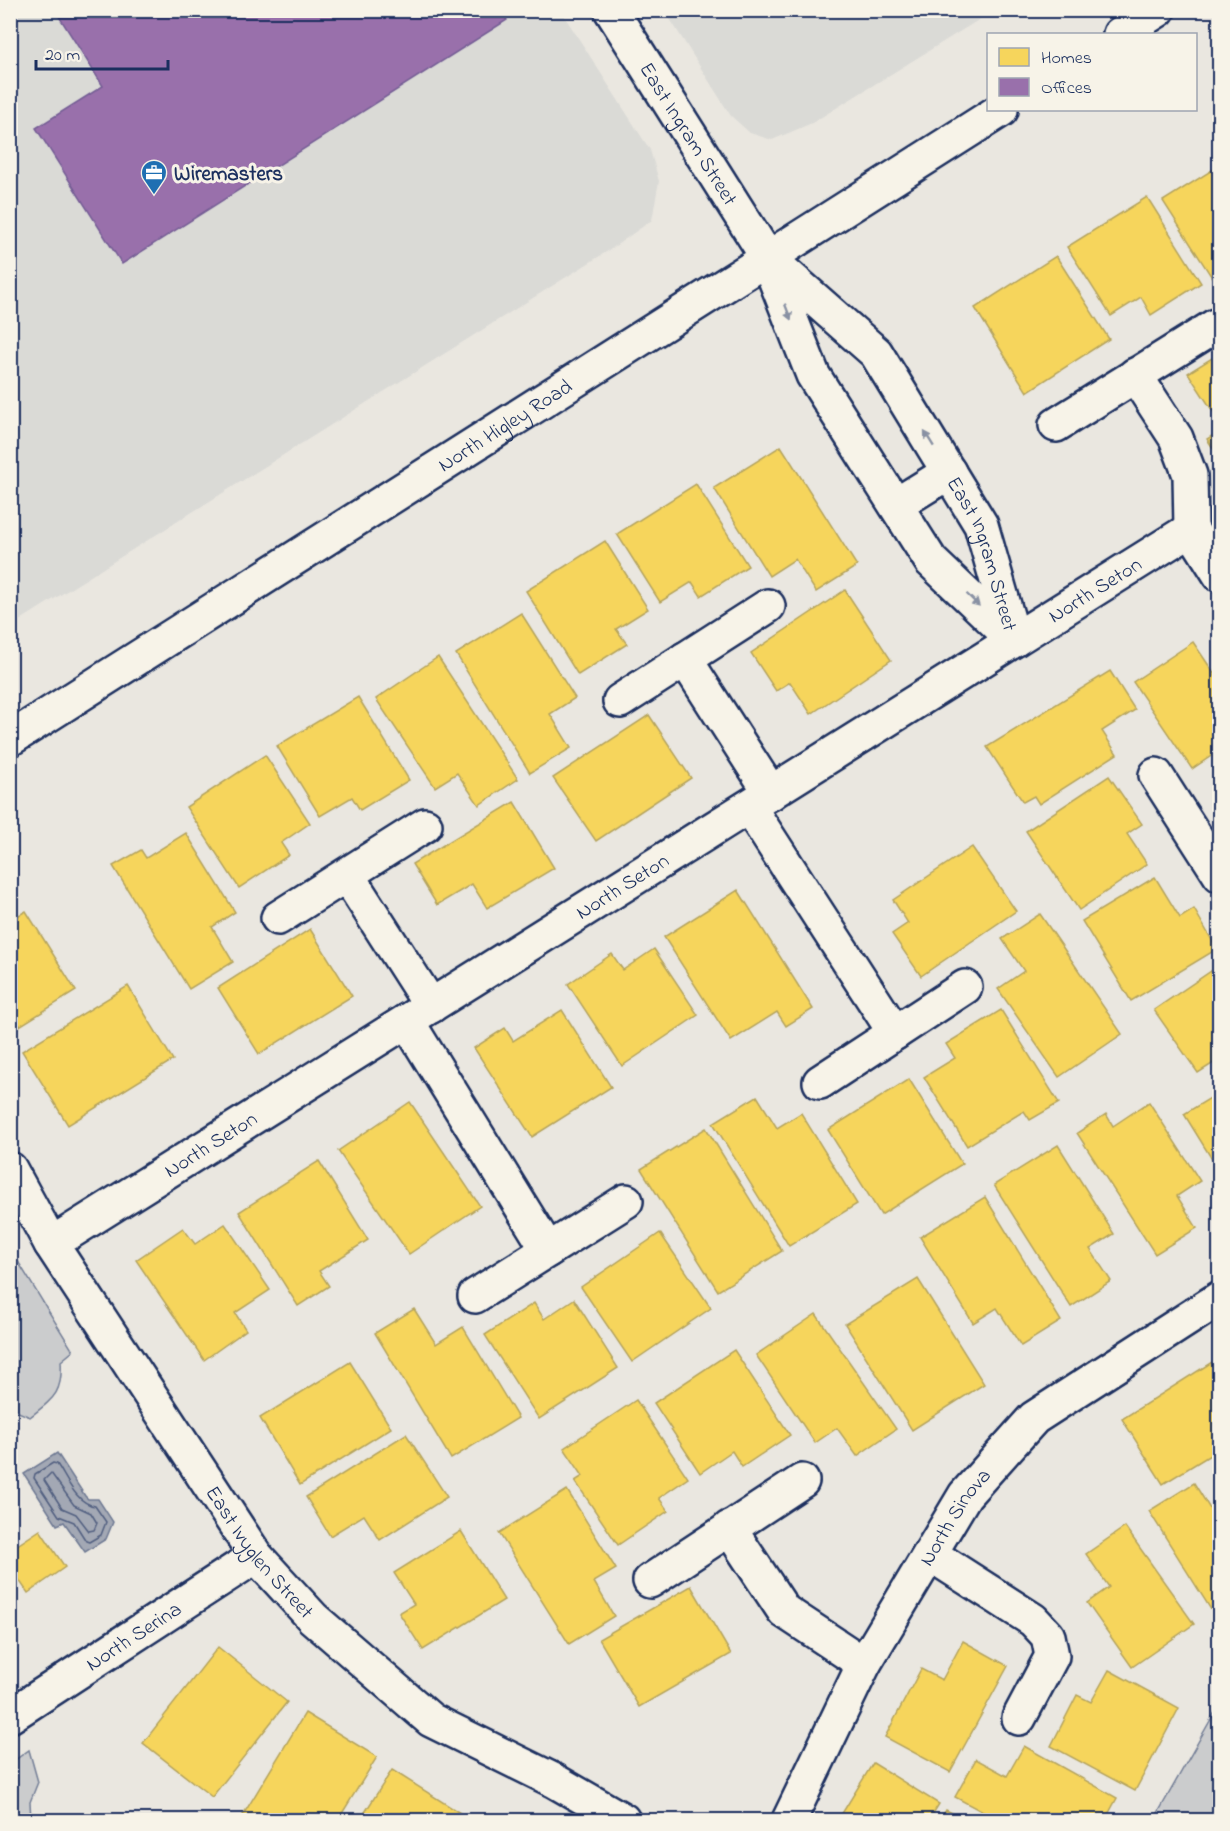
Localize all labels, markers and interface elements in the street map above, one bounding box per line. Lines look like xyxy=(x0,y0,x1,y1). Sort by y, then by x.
scale bar xyxy=(36,33,168,71)
legend xyxy=(987,33,1197,111)
text: 20 m xyxy=(45,43,80,69)
text: Homes xyxy=(1041,46,1092,72)
street label: East Ingram Street xyxy=(631,57,744,212)
text: Offices xyxy=(1041,76,1092,102)
office icon: Wiremasters xyxy=(139,158,169,196)
place label: Wiremasters xyxy=(174,160,283,190)
one-way arrow xyxy=(783,303,793,321)
street label: North Higley Road xyxy=(433,373,579,481)
one-way arrow xyxy=(923,431,934,447)
street label: East Ingram Street xyxy=(938,471,1024,635)
street label: North Seton xyxy=(1043,550,1148,632)
one-way arrow xyxy=(965,593,979,607)
street label: North Seton xyxy=(571,847,676,928)
street label: North Seton xyxy=(159,1105,264,1186)
street label: North Sinova xyxy=(913,1463,999,1572)
street label: East Ivyglen Street xyxy=(197,1481,320,1627)
street label: North Serina xyxy=(81,1595,188,1680)

